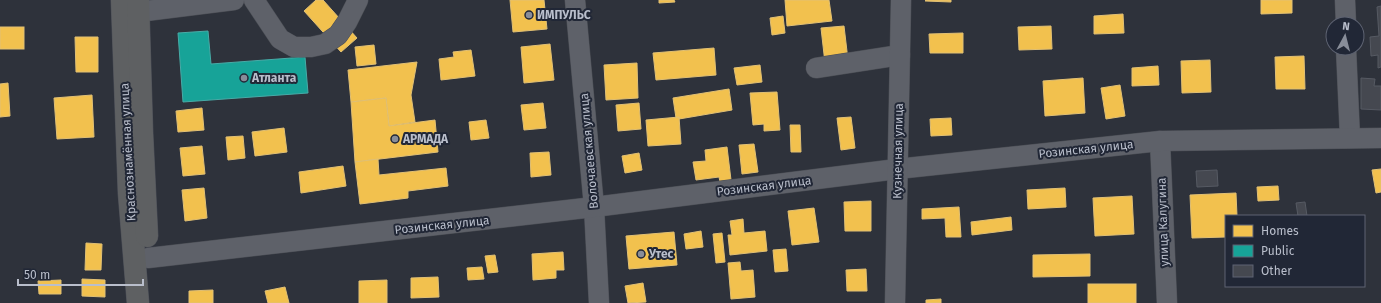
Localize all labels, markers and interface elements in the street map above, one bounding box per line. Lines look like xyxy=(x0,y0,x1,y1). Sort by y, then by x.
place label: ИМПУЛЬС xyxy=(537,8,591,22)
marker: ИМПУЛЬС xyxy=(524,10,534,20)
north arrow xyxy=(1325,16,1365,56)
text: N xyxy=(1342,20,1351,33)
place label: Атланта xyxy=(251,71,297,85)
marker: Атланта xyxy=(239,73,249,83)
street label: Краснознамённая улица xyxy=(117,83,139,221)
street label: Волочаевская улица xyxy=(577,93,601,209)
street label: Кузнечная улица xyxy=(890,103,906,199)
place label: АРМАДА xyxy=(402,132,449,146)
marker: АРМАДА xyxy=(390,134,400,144)
street label: Розинская улица xyxy=(1038,137,1134,161)
street label: Розинская улица xyxy=(716,173,812,199)
street label: улица Калугина xyxy=(1154,177,1172,267)
street label: Розинская улица xyxy=(394,213,490,237)
legend xyxy=(1225,215,1365,287)
text: Homes xyxy=(1261,224,1299,238)
text: Public xyxy=(1261,244,1295,258)
place label: Утес xyxy=(648,247,674,261)
marker: Утес xyxy=(636,249,646,259)
scale bar xyxy=(18,261,143,287)
text: Other xyxy=(1261,264,1292,278)
text: 50 m xyxy=(24,268,50,282)

